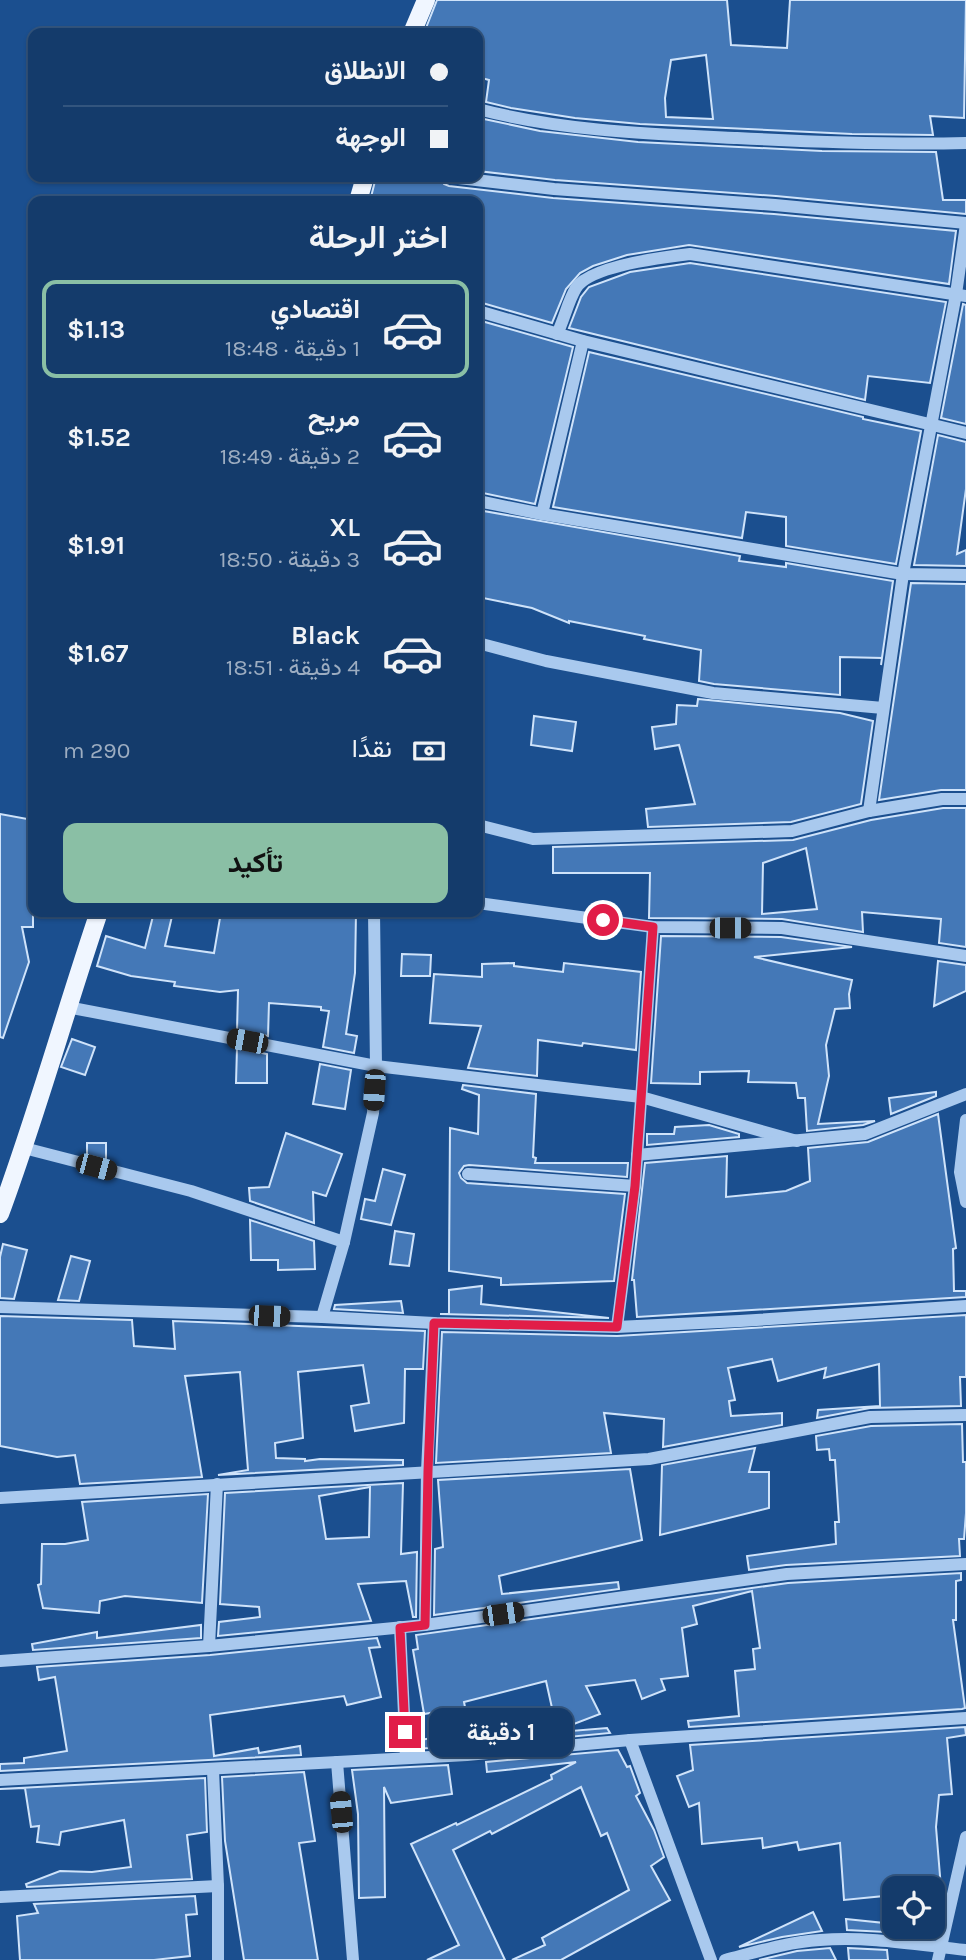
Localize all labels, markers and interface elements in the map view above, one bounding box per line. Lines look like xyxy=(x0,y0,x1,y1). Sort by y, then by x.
text: الانطلاق xyxy=(324,55,406,86)
text: الوجهة xyxy=(335,122,406,153)
text: اختر الرحلة xyxy=(309,219,448,256)
text: اقتصادي xyxy=(271,294,360,325)
icon: car xyxy=(381,298,444,361)
text: $1.13 xyxy=(67,314,125,345)
text: 1 دقيقة · 18:48 xyxy=(225,335,360,362)
text: مريح xyxy=(308,402,360,433)
icon: car xyxy=(381,406,444,469)
text: $1.52 xyxy=(67,422,131,453)
text: 2 دقيقة · 18:49 xyxy=(220,443,360,470)
text: XL xyxy=(329,512,360,543)
icon: car xyxy=(381,514,444,577)
text: $1.91 xyxy=(67,530,125,561)
text: 3 دقيقة · 18:50 xyxy=(219,546,360,573)
text: Black xyxy=(291,620,360,651)
icon: car xyxy=(381,622,444,685)
text: $1.67 xyxy=(67,638,129,669)
text: 4 دقيقة · 18:51 xyxy=(226,654,360,681)
icon: cash xyxy=(410,732,448,770)
text: نقدًا xyxy=(352,733,392,764)
text: 290 m xyxy=(63,737,130,764)
button: تأكيد xyxy=(63,823,448,903)
route start xyxy=(587,904,619,936)
car xyxy=(710,918,752,939)
car xyxy=(225,1027,270,1055)
car xyxy=(363,1068,386,1112)
car xyxy=(73,1151,120,1183)
car xyxy=(248,1305,291,1327)
car xyxy=(481,1601,526,1627)
callout: 1 دقيقة xyxy=(430,1708,573,1756)
route end xyxy=(389,1716,421,1748)
text: 1 دقيقة xyxy=(467,1719,535,1746)
car xyxy=(329,1790,354,1834)
map controls xyxy=(882,1876,945,1939)
button: locate xyxy=(882,1876,945,1939)

